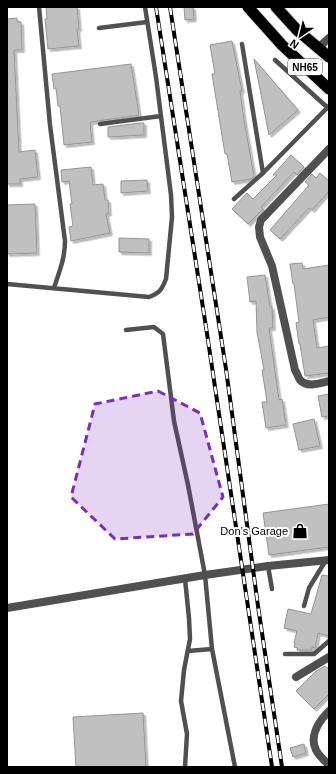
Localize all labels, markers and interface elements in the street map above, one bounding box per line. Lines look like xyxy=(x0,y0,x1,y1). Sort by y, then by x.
north arrow xyxy=(280,16,320,56)
text: N xyxy=(288,37,301,51)
road number: NH65 xyxy=(288,59,322,75)
shop icon: Don’s Garage xyxy=(291,522,309,540)
place label: Don’s Garage xyxy=(220,525,288,537)

